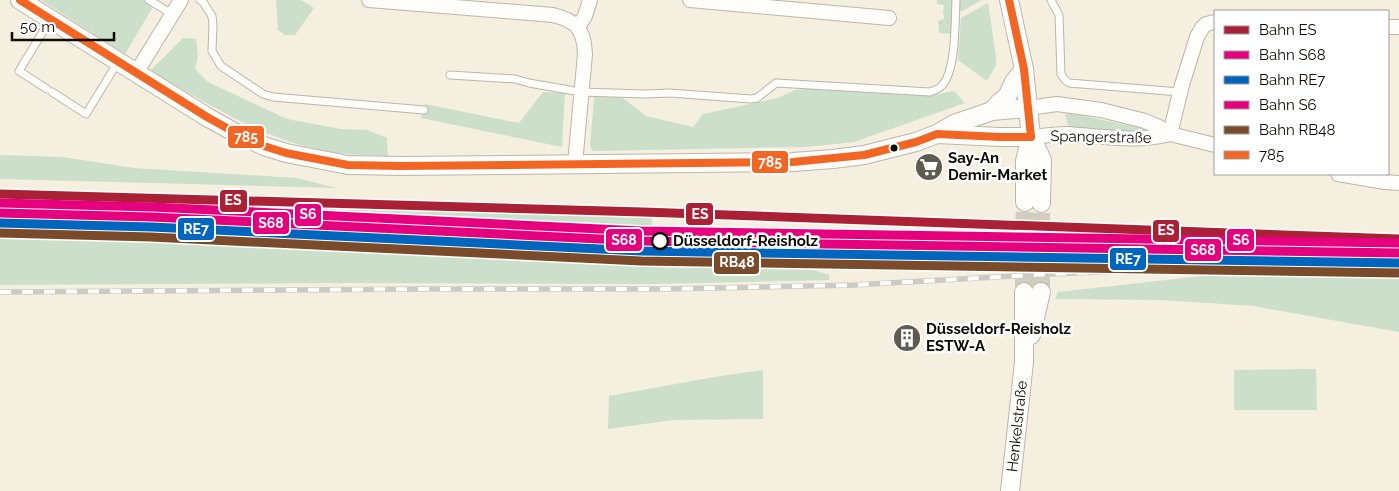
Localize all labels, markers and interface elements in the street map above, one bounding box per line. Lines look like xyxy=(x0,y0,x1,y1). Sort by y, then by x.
scale bar xyxy=(12,10,115,42)
legend xyxy=(1214,10,1389,175)
text: 50 m xyxy=(20,18,55,36)
text: Bahn ES xyxy=(1259,21,1317,39)
text: Bahn S68 xyxy=(1259,46,1326,64)
text: Bahn RE7 xyxy=(1259,71,1325,89)
text: Bahn S6 xyxy=(1259,96,1317,114)
text: Bahn RB48 xyxy=(1259,121,1335,139)
line badge: 785 xyxy=(227,125,265,149)
street label: Spangerstraße xyxy=(1050,127,1152,147)
text: 785 xyxy=(234,129,258,145)
unlabelled marker xyxy=(889,143,899,153)
text: 785 xyxy=(1259,146,1284,164)
place label: Say-An Demir-Market xyxy=(948,149,1047,184)
line badge: 785 xyxy=(751,150,789,174)
supermarket icon: Say-An Demir-Market xyxy=(914,152,944,182)
text: 785 xyxy=(758,154,782,170)
line badge: ES xyxy=(219,189,248,213)
text: ES xyxy=(225,192,242,208)
line badge: ES xyxy=(685,202,714,226)
line badge: S6 xyxy=(294,203,322,227)
text: S6 xyxy=(299,206,317,222)
text: ES xyxy=(692,206,709,222)
line badge: S68 xyxy=(252,211,290,235)
text: S68 xyxy=(258,215,284,231)
line badge: RE7 xyxy=(177,217,215,241)
line badge: ES xyxy=(1152,219,1180,243)
text: RE7 xyxy=(183,221,209,237)
text: ES xyxy=(1158,222,1175,238)
line badge: S68 xyxy=(605,228,643,252)
line badge: S6 xyxy=(1226,228,1255,252)
text: S68 xyxy=(611,232,637,248)
marker: Düsseldorf-Reisholz xyxy=(651,232,669,250)
place label: Düsseldorf-Reisholz xyxy=(673,232,818,250)
text: S6 xyxy=(1232,232,1250,248)
line badge: S68 xyxy=(1184,238,1222,262)
text: S68 xyxy=(1190,242,1216,258)
line badge: RE7 xyxy=(1109,247,1147,271)
line badge: RB48 xyxy=(713,251,760,275)
text: RE7 xyxy=(1115,251,1141,267)
text: RB48 xyxy=(719,254,755,270)
place label: Düsseldorf-Reisholz ESTW-A xyxy=(926,320,1071,355)
building icon: Düsseldorf-Reisholz ESTW-A xyxy=(892,323,922,353)
street label: Henkelstraße xyxy=(1003,380,1031,473)

